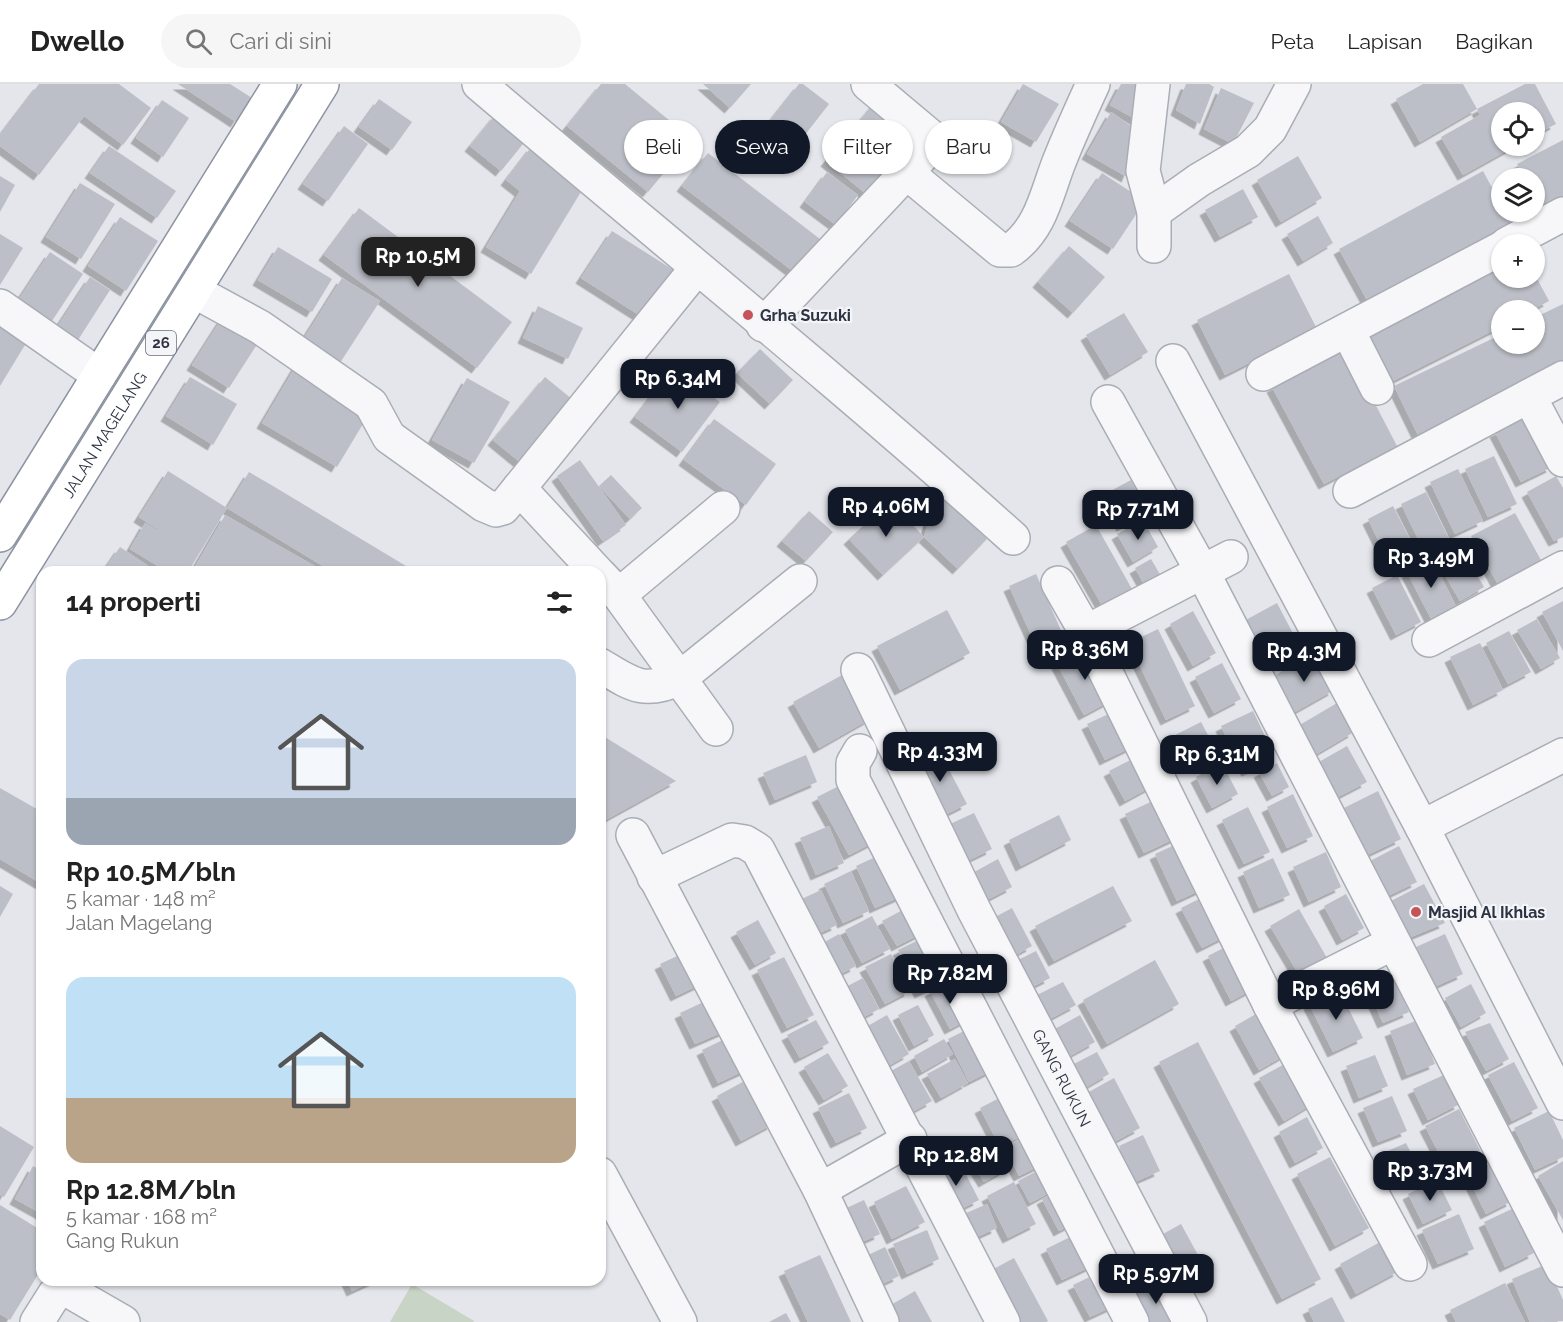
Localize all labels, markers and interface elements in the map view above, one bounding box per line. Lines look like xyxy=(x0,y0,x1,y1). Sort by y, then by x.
search box xyxy=(161,14,581,68)
text: Dwello xyxy=(30,25,125,58)
icon: search xyxy=(182,25,215,58)
text: Cari di sini xyxy=(230,28,332,54)
text: Peta xyxy=(1271,29,1314,54)
text: Lapisan xyxy=(1347,29,1422,54)
text: Bagikan xyxy=(1455,29,1533,54)
map controls xyxy=(1491,102,1545,354)
button: locate xyxy=(1491,102,1545,156)
chip: Beli xyxy=(624,120,703,174)
chip: Sewa xyxy=(715,120,810,174)
chip: Filter xyxy=(822,120,913,174)
chip: Baru xyxy=(925,120,1012,174)
button: layers xyxy=(1491,168,1545,222)
button: + xyxy=(1491,234,1545,288)
pin: Rp 10.5M xyxy=(356,237,480,288)
text: Rp 10.5M xyxy=(375,244,461,268)
button: − xyxy=(1491,300,1545,354)
place label: Grha Suzuki xyxy=(760,306,851,325)
marker: Grha Suzuki xyxy=(741,308,755,322)
road number: 26 xyxy=(146,331,176,355)
pin: Rp 6.34M xyxy=(616,359,740,410)
text: Rp 6.34M xyxy=(634,366,722,390)
street label: JALAN MAGELANG xyxy=(58,368,151,501)
pin: Rp 4.06M xyxy=(824,487,948,538)
pin: Rp 7.71M xyxy=(1076,490,1200,541)
text: Rp 4.06M xyxy=(842,494,930,518)
text: Rp 7.71M xyxy=(1096,497,1180,521)
pin: Rp 3.49M xyxy=(1369,538,1493,589)
text: Rp 3.49M xyxy=(1388,545,1474,569)
icon: filters xyxy=(543,586,576,619)
text: 14 properti xyxy=(66,587,201,617)
pin: Rp 8.36M xyxy=(1023,630,1147,681)
pin: Rp 4.3M xyxy=(1249,632,1359,683)
text: Rp 8.36M xyxy=(1041,637,1129,661)
text: Rp 4.3M xyxy=(1266,639,1342,663)
icon: home xyxy=(267,698,375,806)
pin: Rp 4.33M xyxy=(878,732,1002,783)
pin: Rp 6.31M xyxy=(1155,735,1279,786)
text: Rp 4.33M xyxy=(897,739,983,763)
text: Rp 6.31M xyxy=(1174,742,1260,766)
text: Rp 10.5M/bln xyxy=(66,857,236,887)
text: 5 kamar · 148 m² xyxy=(66,887,216,911)
place label: Masjid Al Ikhlas xyxy=(1428,903,1545,922)
marker: Masjid Al Ikhlas xyxy=(1409,905,1423,919)
text: Jalan Magelang xyxy=(66,911,212,935)
pin: Rp 7.82M xyxy=(888,954,1012,1005)
text: Rp 7.82M xyxy=(907,961,993,985)
pin: Rp 8.96M xyxy=(1274,970,1398,1021)
text: Rp 8.96M xyxy=(1292,977,1380,1001)
icon: home xyxy=(267,1016,375,1124)
street label: GANG RUKUN xyxy=(1029,1026,1095,1130)
pin: Rp 12.8M xyxy=(894,1136,1018,1187)
text: Rp 12.8M xyxy=(913,1143,999,1167)
pin: Rp 3.73M xyxy=(1368,1151,1492,1202)
text: Rp 3.73M xyxy=(1387,1158,1473,1182)
text: Rp 12.8M/bln xyxy=(66,1175,236,1205)
text: 5 kamar · 168 m² xyxy=(66,1205,217,1229)
text: Gang Rukun xyxy=(66,1229,179,1253)
pin: Rp 5.97M xyxy=(1094,1254,1218,1305)
text: Rp 5.97M xyxy=(1113,1261,1199,1285)

